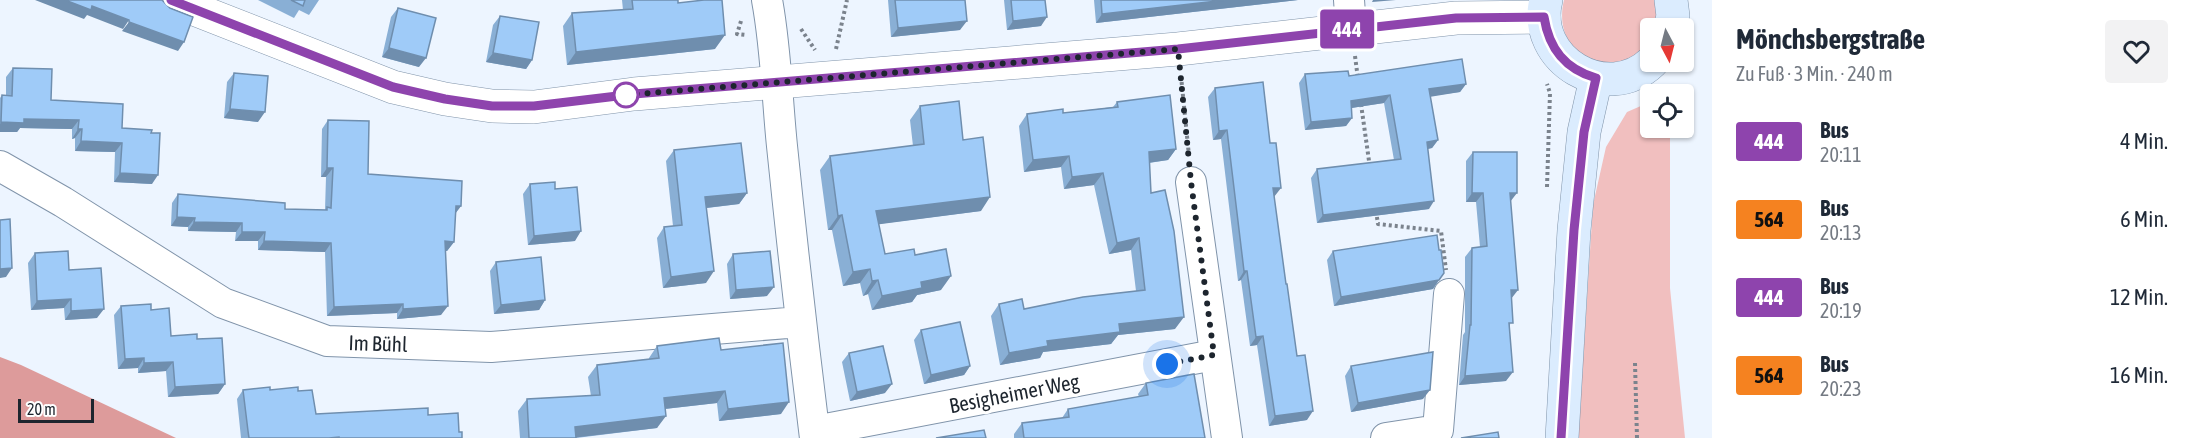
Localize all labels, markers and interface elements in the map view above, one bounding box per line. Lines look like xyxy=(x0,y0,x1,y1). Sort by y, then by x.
line badge: 444 xyxy=(1312,9,1382,48)
text: 444 xyxy=(1332,17,1362,41)
north arrow xyxy=(1640,18,1694,72)
map controls xyxy=(1640,18,1694,138)
button: heart xyxy=(2105,20,2168,83)
text: Mönchsbergstraße xyxy=(1736,23,1925,55)
text: Zu Fuß · 3 Min. · 240 m xyxy=(1736,62,1893,85)
unlabelled marker xyxy=(613,82,639,108)
button: locate xyxy=(1640,84,1694,138)
text: Bus xyxy=(1820,117,1849,143)
text: 4 Min. xyxy=(2120,128,2168,154)
text: 444 xyxy=(1754,129,1784,153)
text: 20:11 xyxy=(1820,143,1862,166)
text: Bus xyxy=(1820,195,1849,221)
text: 6 Min. xyxy=(2120,206,2168,232)
text: 564 xyxy=(1754,207,1784,231)
text: 20:13 xyxy=(1820,221,1862,244)
text: Bus xyxy=(1820,273,1849,299)
text: 12 Min. xyxy=(2110,284,2168,310)
text: 444 xyxy=(1754,285,1784,309)
text: 20:19 xyxy=(1820,299,1862,322)
street label: Im Bühl xyxy=(348,330,408,356)
your location xyxy=(1152,349,1182,379)
text: Bus xyxy=(1820,351,1849,377)
text: 16 Min. xyxy=(2110,362,2168,388)
text: 564 xyxy=(1754,363,1784,387)
street label: Besigheimer Weg xyxy=(947,369,1081,417)
text: 20:23 xyxy=(1820,377,1862,400)
scale bar xyxy=(18,396,94,424)
text: 20 m xyxy=(27,400,56,418)

